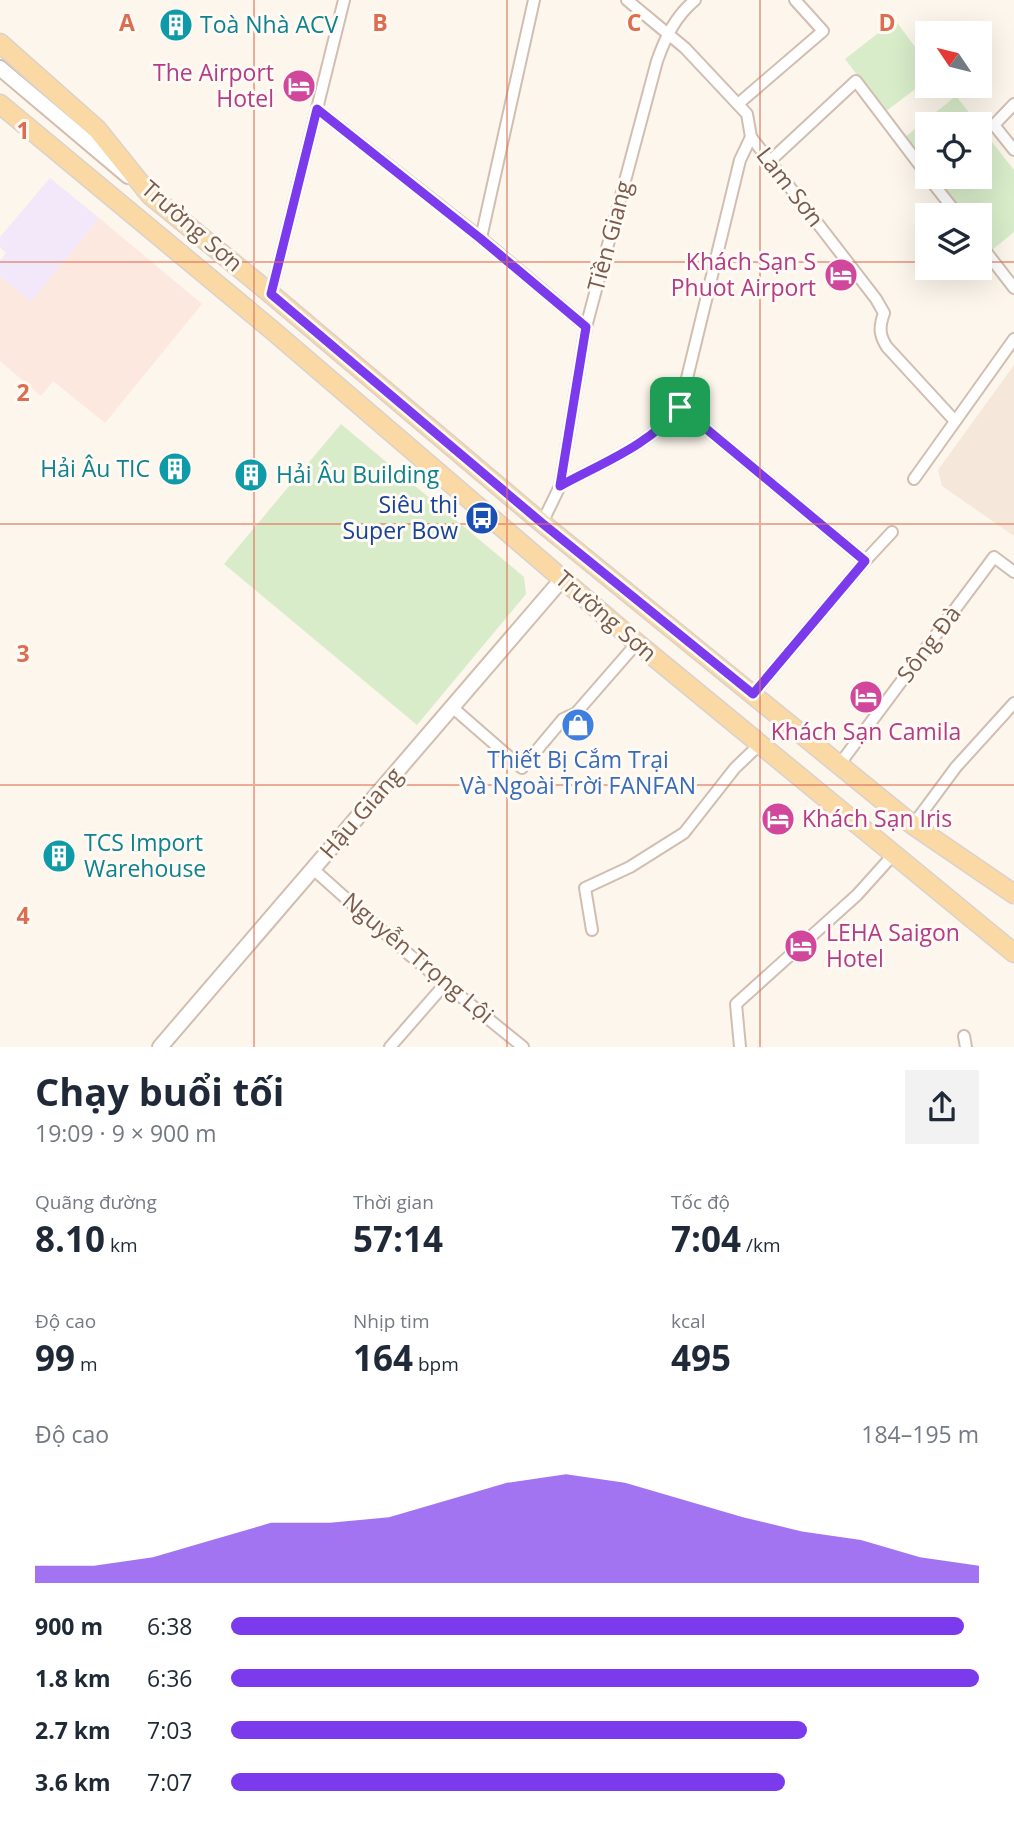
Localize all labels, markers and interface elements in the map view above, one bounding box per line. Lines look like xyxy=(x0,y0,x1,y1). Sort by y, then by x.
text: A xyxy=(119,6,135,38)
building icon: Toà Nhà ACV xyxy=(157,6,195,44)
text: B xyxy=(372,6,388,38)
text: C xyxy=(627,6,641,38)
text: D xyxy=(878,6,896,38)
place label: Toà Nhà ACV xyxy=(200,8,338,40)
north arrow xyxy=(915,21,992,98)
map controls xyxy=(915,21,992,280)
place label: The Airport Hotel xyxy=(153,56,274,114)
hotel icon: The Airport Hotel xyxy=(280,67,318,105)
button: locate xyxy=(915,112,992,189)
text: 1 xyxy=(16,114,30,146)
street label: Lam Sơn xyxy=(750,140,832,233)
street label: Trường Sơn xyxy=(135,172,250,278)
street label: Tiền Giang xyxy=(579,176,639,295)
button: layers xyxy=(915,203,992,280)
place label: Khách Sạn S Phuot Airport xyxy=(671,245,816,303)
hotel icon: Khách Sạn S Phuot Airport xyxy=(822,256,860,294)
text: 2 xyxy=(16,376,30,408)
pin xyxy=(650,377,710,437)
icon: arrive xyxy=(661,388,699,426)
building icon: Hải Âu TIC xyxy=(156,450,194,488)
place label: Hải Âu TIC xyxy=(40,452,150,484)
building icon: Hải Âu Building xyxy=(232,456,270,494)
place label: Hải Âu Building xyxy=(276,458,440,490)
place label: Siêu thị Super Bow xyxy=(342,488,458,546)
bus stop icon: Siêu thị Super Bow xyxy=(463,499,501,537)
street label: Trường Sơn xyxy=(549,562,664,668)
street label: Sông Đà xyxy=(889,598,968,688)
text: 3 xyxy=(16,637,30,669)
hotel icon: Khách Sạn Camila xyxy=(847,678,885,716)
shop icon: Thiết Bị Cắm Trại Và Ngoài Trời FANFAN xyxy=(559,706,597,744)
place label: Khách Sạn Camila xyxy=(771,715,961,747)
place label: Thiết Bị Cắm Trại Và Ngoài Trời FANFAN xyxy=(460,743,696,801)
street label: Hậu Giang xyxy=(312,759,409,865)
hotel icon: Khách Sạn Iris xyxy=(759,800,797,838)
place label: Khách Sạn Iris xyxy=(802,802,952,834)
place label: TCS Import Warehouse xyxy=(84,826,206,884)
building icon: TCS Import Warehouse xyxy=(40,837,78,875)
street label: Nguyễn Trọng Lội xyxy=(336,884,501,1030)
text: 4 xyxy=(16,899,30,931)
place label: LEHA Saigon Hotel xyxy=(826,916,960,974)
hotel icon: LEHA Saigon Hotel xyxy=(782,927,820,965)
text: Chạy buổi tối xyxy=(35,1065,284,1117)
button: share xyxy=(905,1070,979,1144)
text: 19:09 · 9 × 900 m xyxy=(35,1117,217,1149)
text: Quãng đường xyxy=(35,1189,157,1215)
text: Thời gian xyxy=(353,1189,434,1215)
text: Tốc độ xyxy=(671,1189,730,1215)
text: 8.10 xyxy=(35,1215,105,1262)
text: 57:14 xyxy=(353,1215,443,1262)
text: 7:04 xyxy=(671,1215,741,1262)
text: km xyxy=(105,1232,138,1258)
text: /km xyxy=(741,1232,781,1258)
text: Độ cao xyxy=(35,1308,96,1334)
text: Nhịp tim xyxy=(353,1308,429,1334)
text: kcal xyxy=(671,1308,705,1334)
text: 99 xyxy=(35,1334,75,1381)
text: 164 xyxy=(353,1334,413,1381)
text: 495 xyxy=(671,1334,731,1381)
text: m xyxy=(75,1351,98,1377)
text: bpm xyxy=(413,1351,459,1377)
text: Độ cao xyxy=(35,1418,109,1450)
text: 184–195 m xyxy=(861,1418,979,1450)
text: 900 m xyxy=(35,1610,103,1642)
text: 6:38 xyxy=(147,1610,193,1642)
text: 1.8 km xyxy=(35,1662,111,1694)
text: 6:36 xyxy=(147,1662,193,1694)
text: 2.7 km xyxy=(35,1714,111,1746)
text: 7:03 xyxy=(147,1714,193,1746)
text: 3.6 km xyxy=(35,1766,111,1798)
text: 7:07 xyxy=(147,1766,193,1798)

